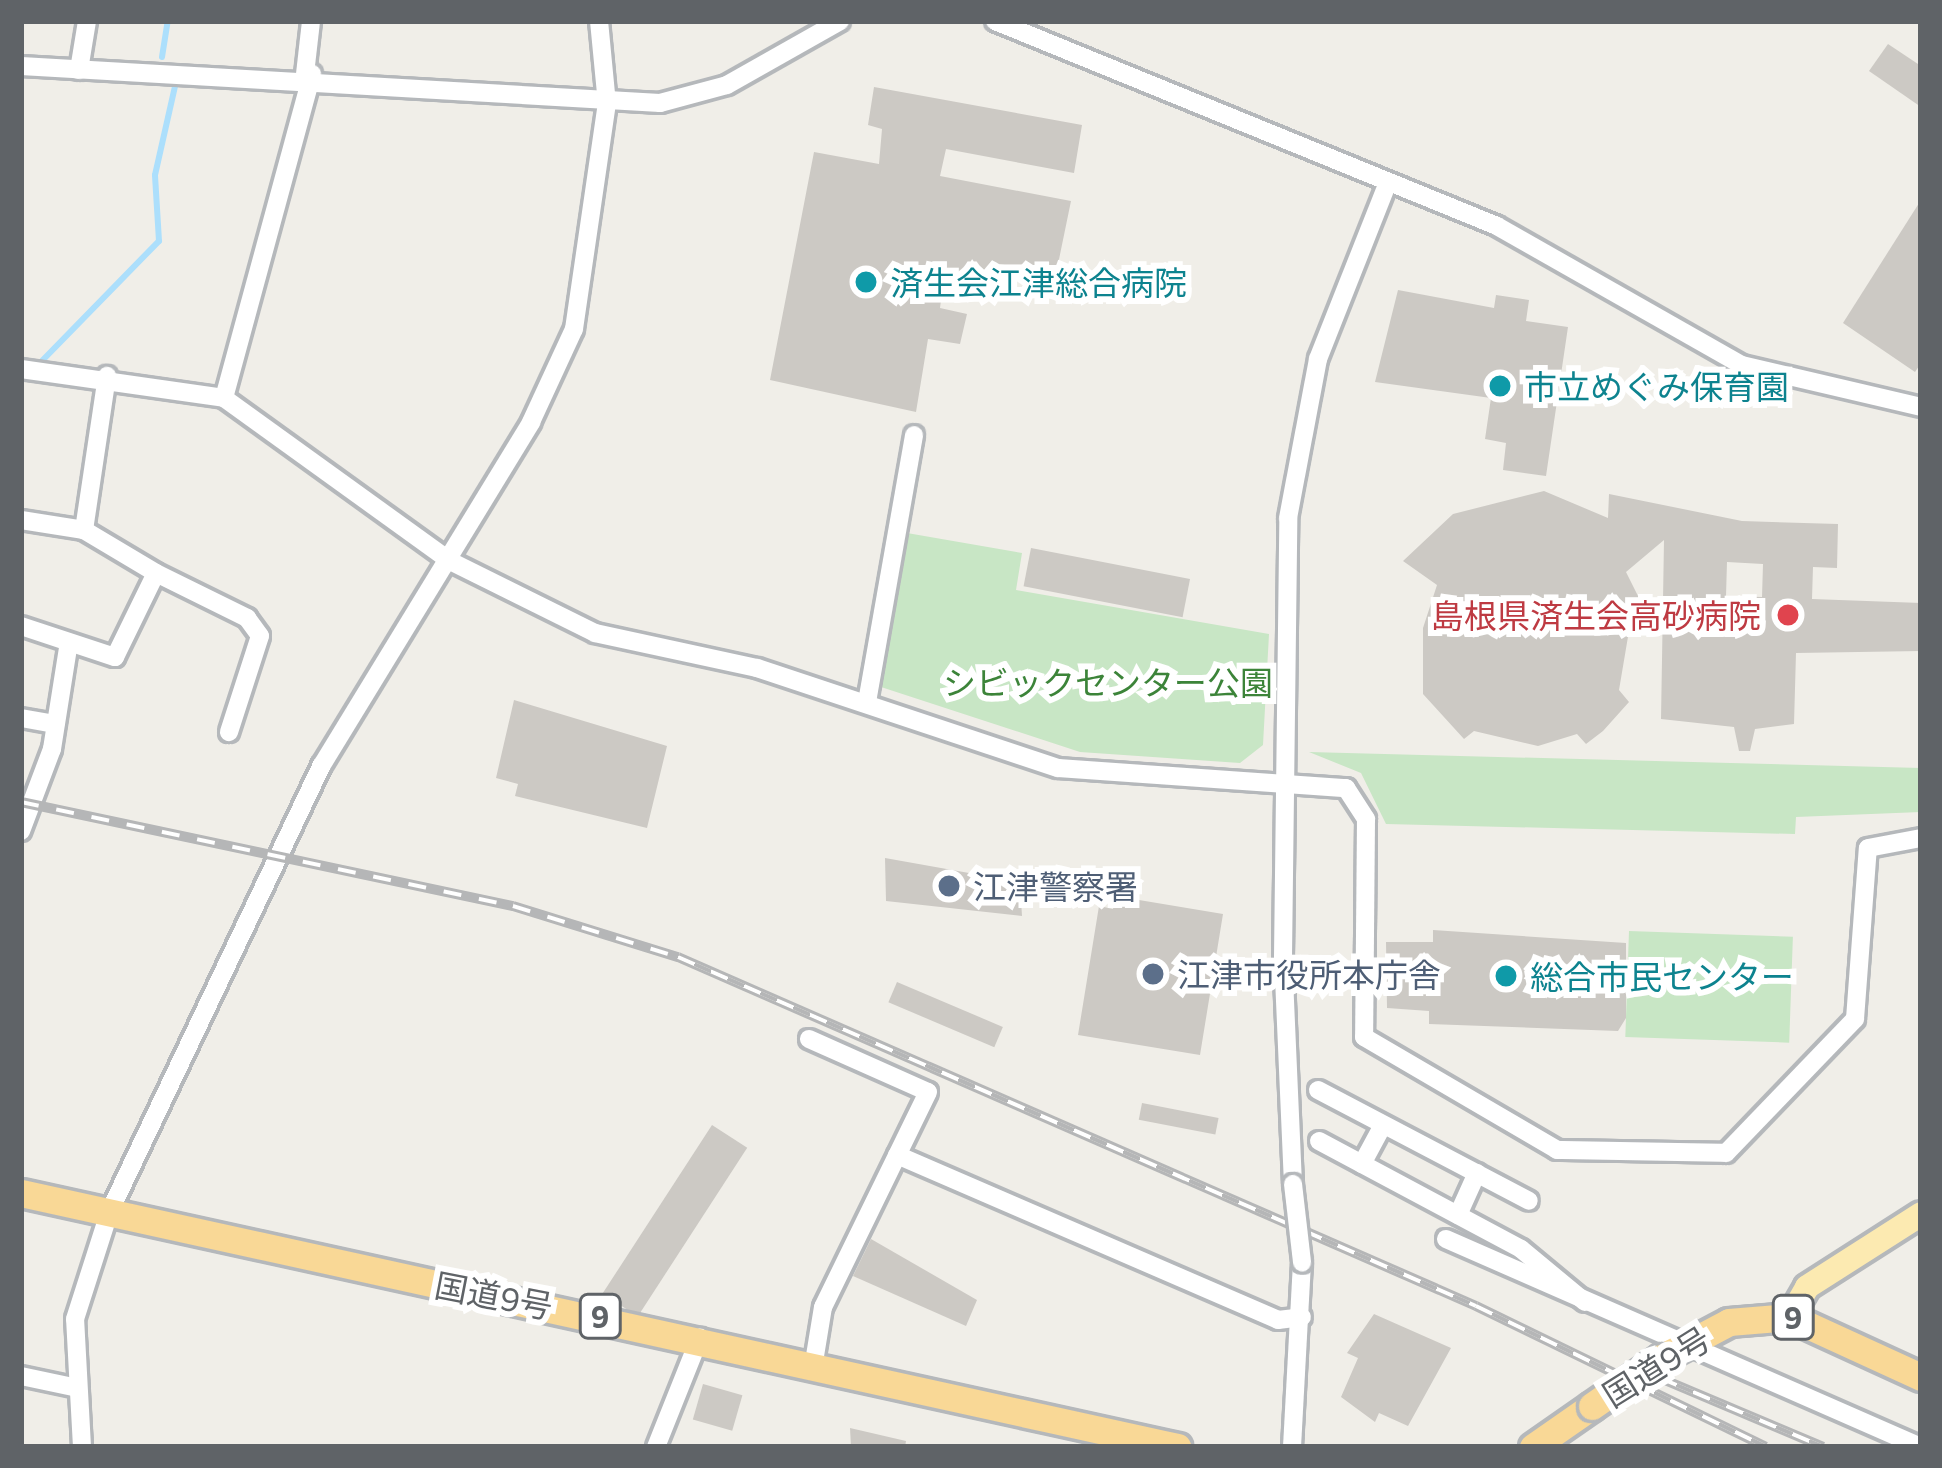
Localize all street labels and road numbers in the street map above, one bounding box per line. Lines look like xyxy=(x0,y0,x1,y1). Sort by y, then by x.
street label: 国道9号 xyxy=(432,1264,556,1326)
road number: 9 xyxy=(576,1292,624,1340)
road number: 9 xyxy=(1769,1293,1817,1341)
street label: 国道9号 xyxy=(1595,1318,1717,1414)

